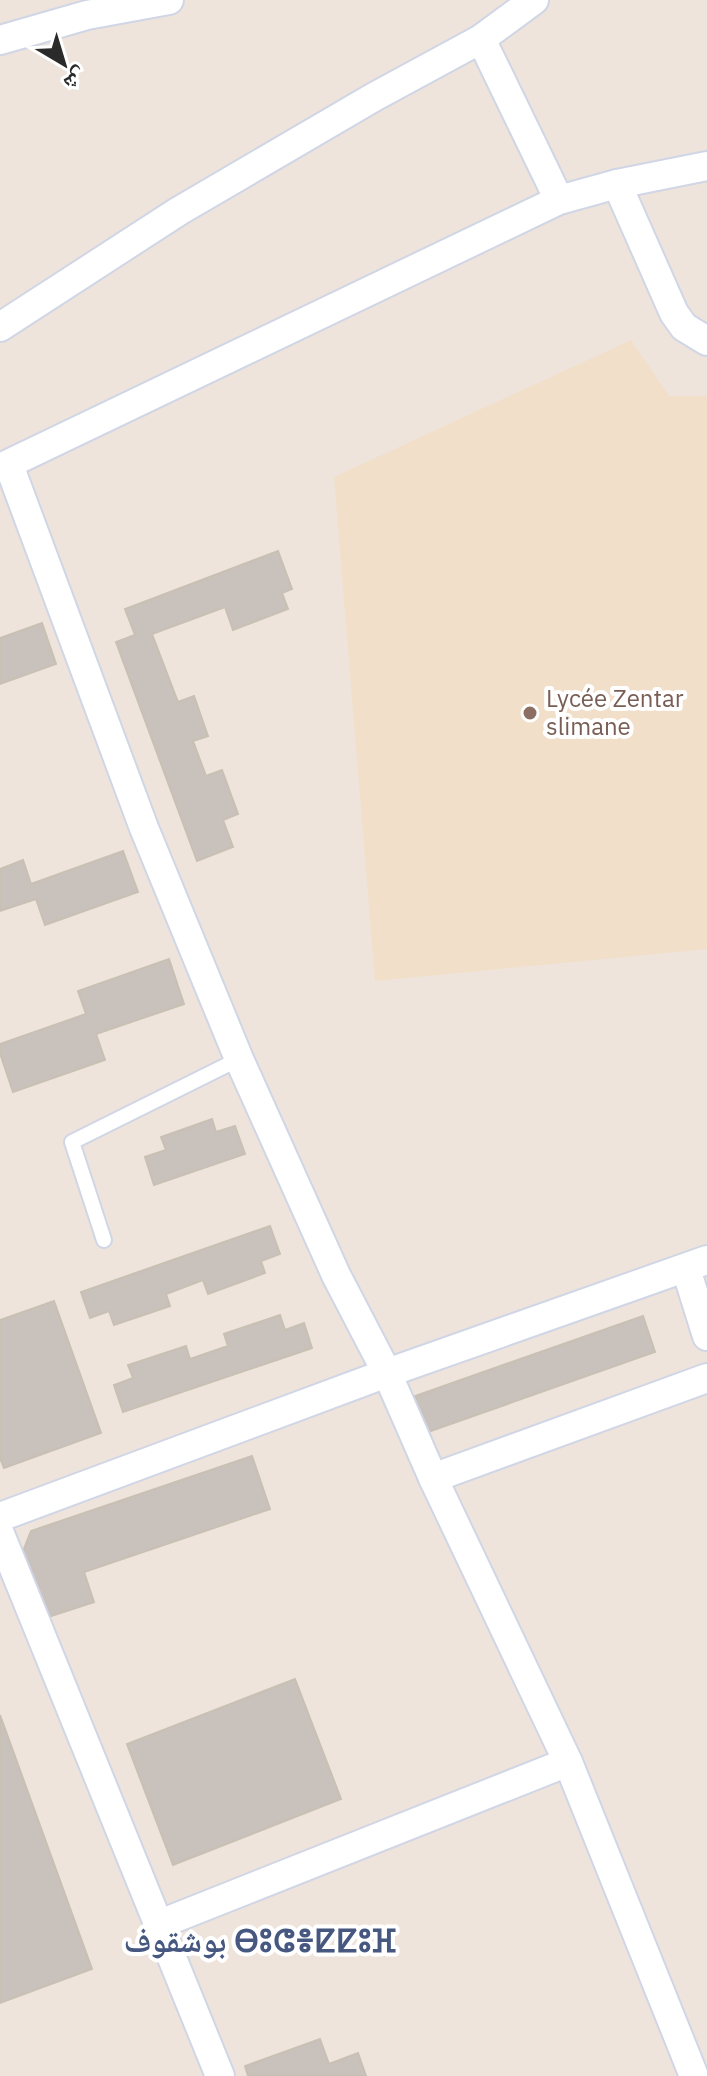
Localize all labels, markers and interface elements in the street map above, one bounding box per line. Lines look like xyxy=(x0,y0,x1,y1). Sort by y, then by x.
north arrow xyxy=(24,24,104,104)
text: ش xyxy=(58,62,95,99)
place label: Lycée Zentar slimane xyxy=(546,682,684,742)
marker: Lycée Zentar slimane xyxy=(521,704,539,722)
district label: بوشقوف ⴱⵓⵛⴻⵇⵇⵓⴼ xyxy=(124,1919,396,1961)

